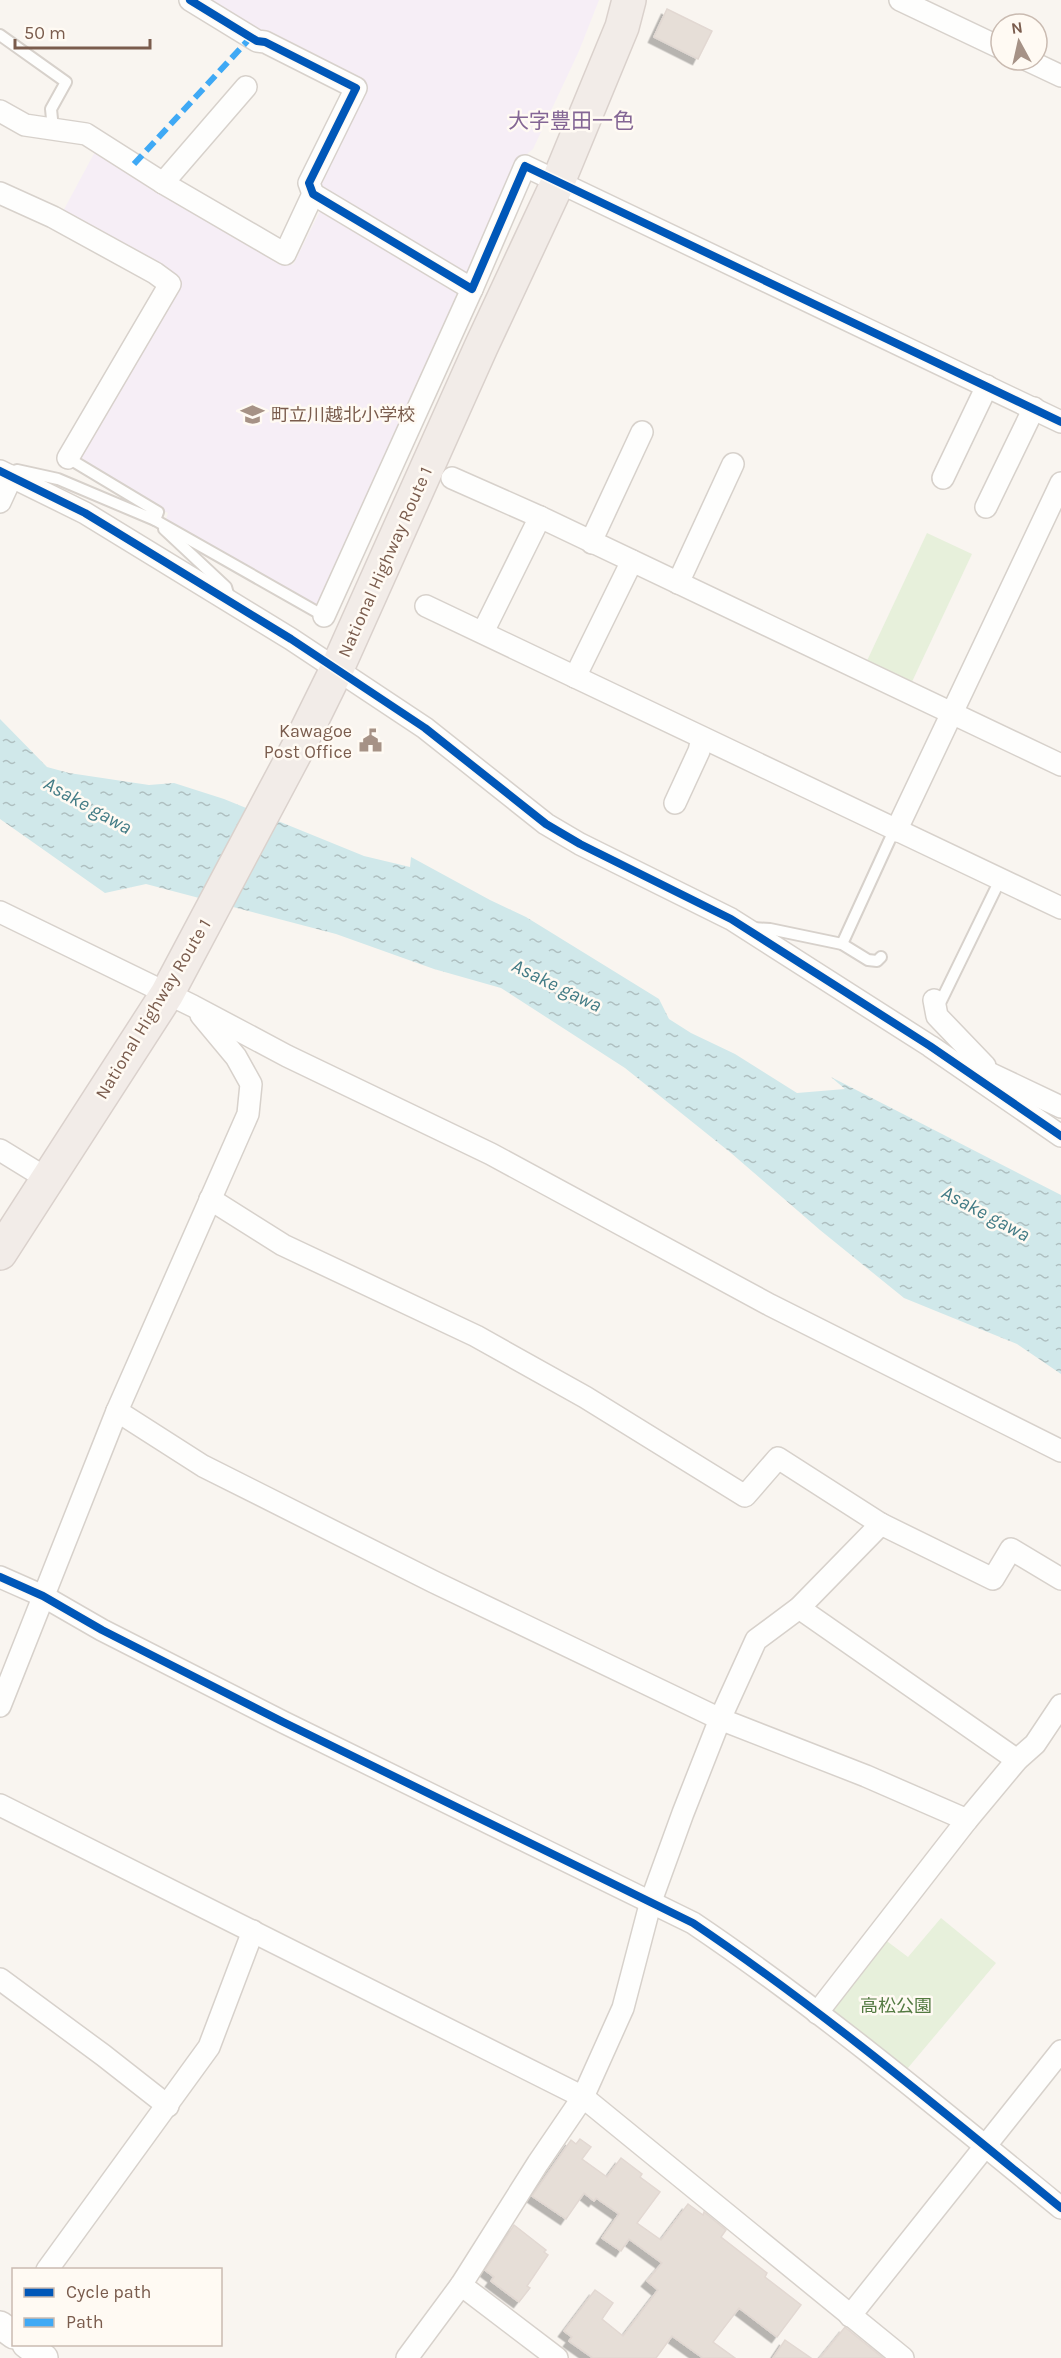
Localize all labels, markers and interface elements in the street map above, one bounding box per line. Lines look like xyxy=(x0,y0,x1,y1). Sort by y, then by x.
scale bar xyxy=(15,12,150,50)
north arrow xyxy=(989,12,1049,72)
text: N xyxy=(1010,17,1024,38)
text: 50 m xyxy=(24,22,66,44)
district label: 大字豊田一色 xyxy=(508,109,634,133)
school or university icon: 町立川越北小学校 xyxy=(240,402,266,428)
place label: 町立川越北小学校 xyxy=(271,404,415,426)
street label: National Highway Route 1 xyxy=(333,463,437,661)
place label: Kawagoe Post Office xyxy=(264,720,352,763)
public building icon: Kawagoe Post Office xyxy=(357,728,383,754)
water label: Asake gawa xyxy=(40,772,136,839)
street label: National Highway Route 1 xyxy=(90,915,216,1103)
water label: Asake gawa xyxy=(508,954,605,1017)
water label: Asake gawa xyxy=(938,1181,1034,1246)
park label: 高松公園 xyxy=(860,1995,932,2017)
legend xyxy=(12,2268,222,2346)
text: Cycle path xyxy=(66,2281,151,2303)
text: Path xyxy=(66,2311,104,2333)

